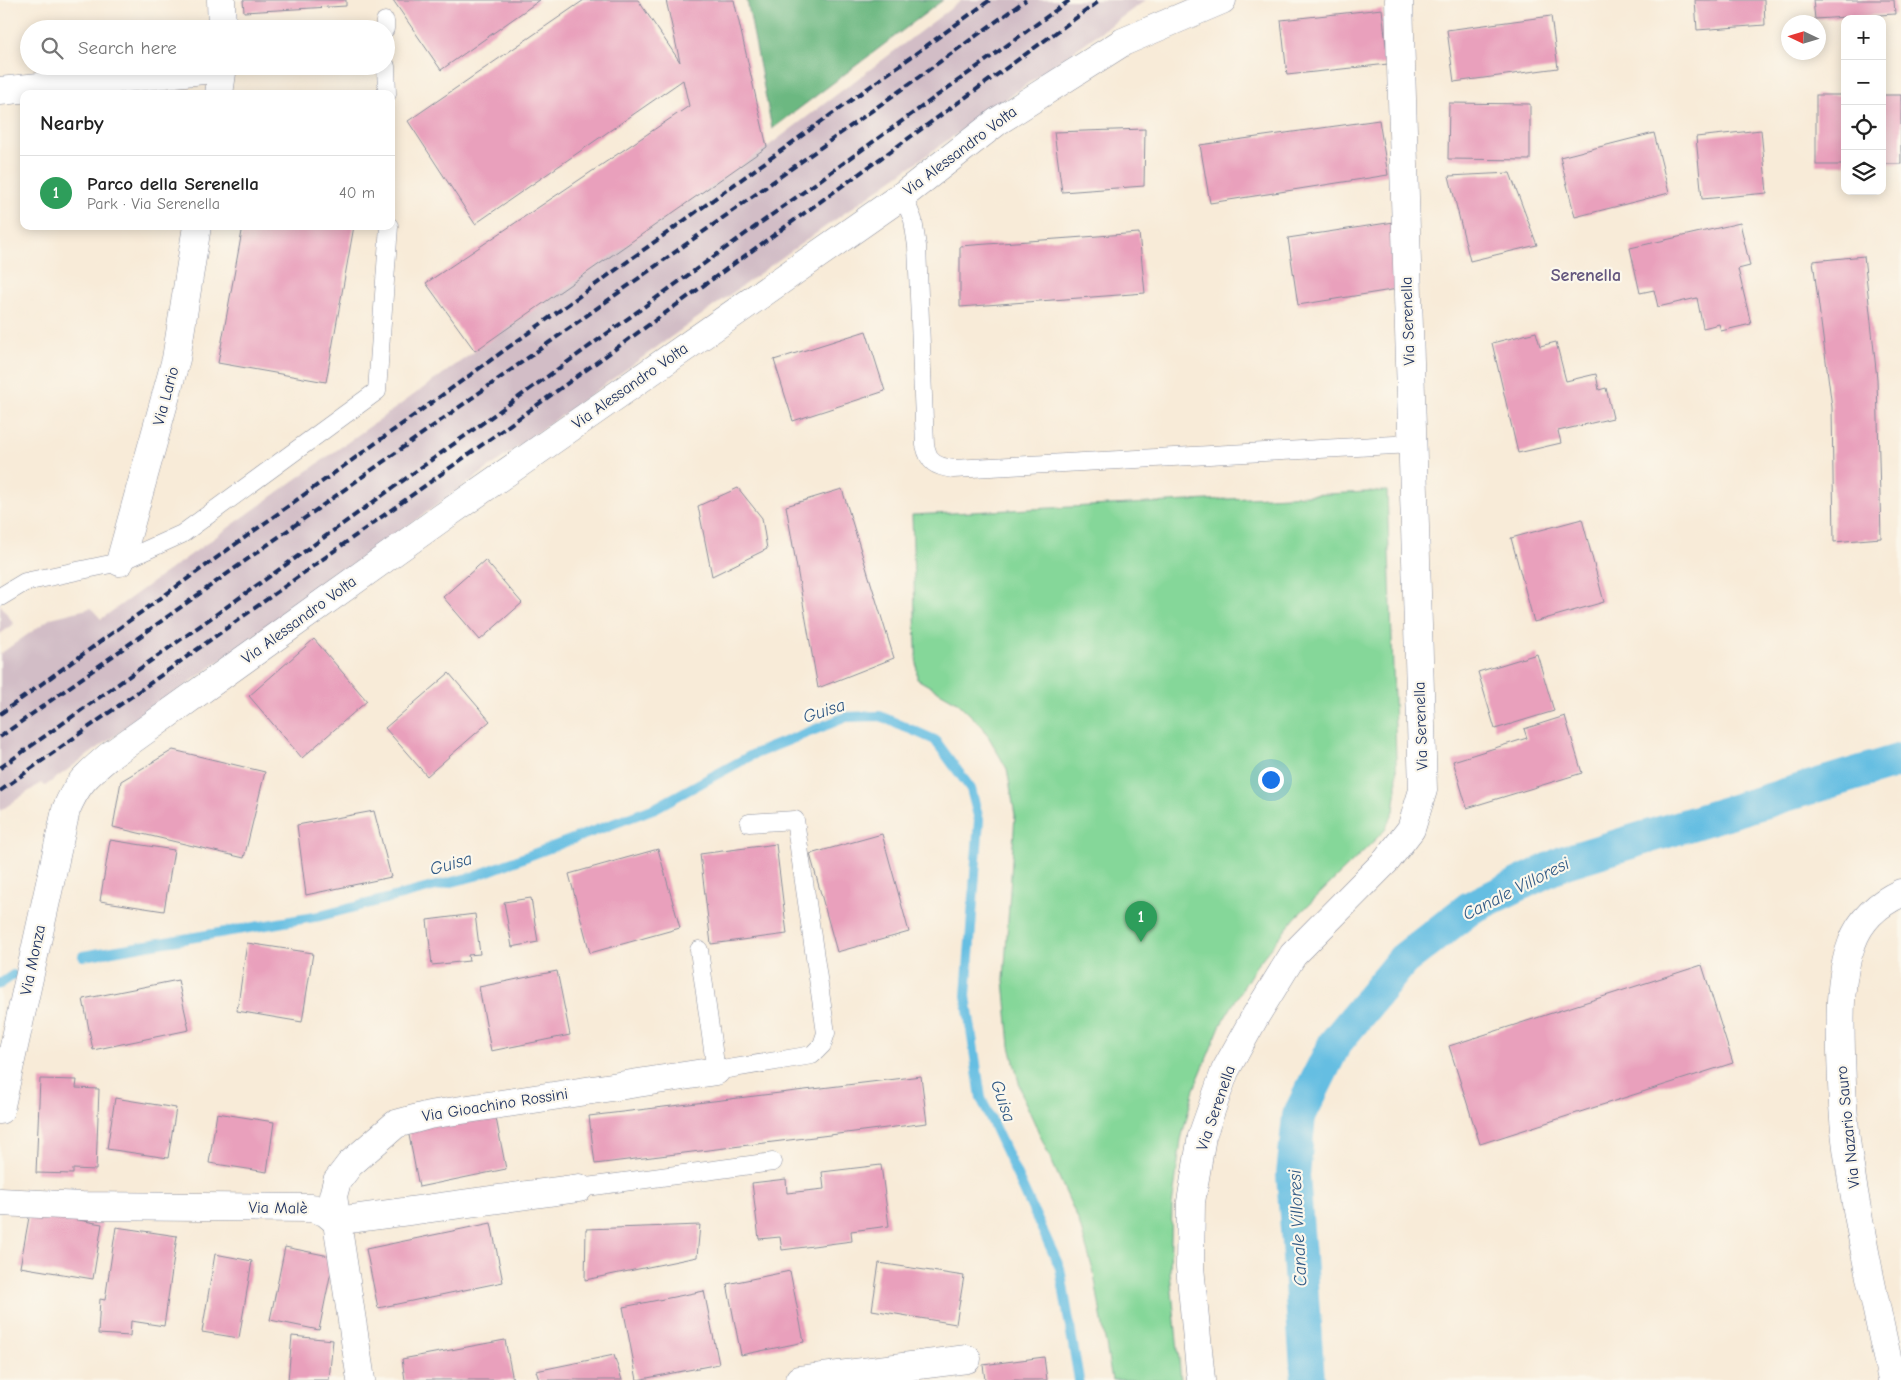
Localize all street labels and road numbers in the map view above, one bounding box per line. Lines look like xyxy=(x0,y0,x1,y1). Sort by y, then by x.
street label: Via Alessandro Volta xyxy=(900,102,1020,200)
street label: Via Serenella xyxy=(1397,276,1419,366)
street label: Via Alessandro Volta xyxy=(569,339,691,433)
street label: Via Lario xyxy=(150,365,182,427)
street label: Via Alessandro Volta xyxy=(238,572,360,668)
street label: Via Serenella xyxy=(1410,681,1432,771)
street label: Via Monza xyxy=(17,923,49,997)
street label: Via Serenella xyxy=(1193,1063,1239,1153)
street label: Via Nazario Sauro xyxy=(1833,1065,1863,1189)
street label: Via Gioachino Rossini xyxy=(421,1085,569,1125)
street label: Via Malè xyxy=(248,1198,308,1218)

